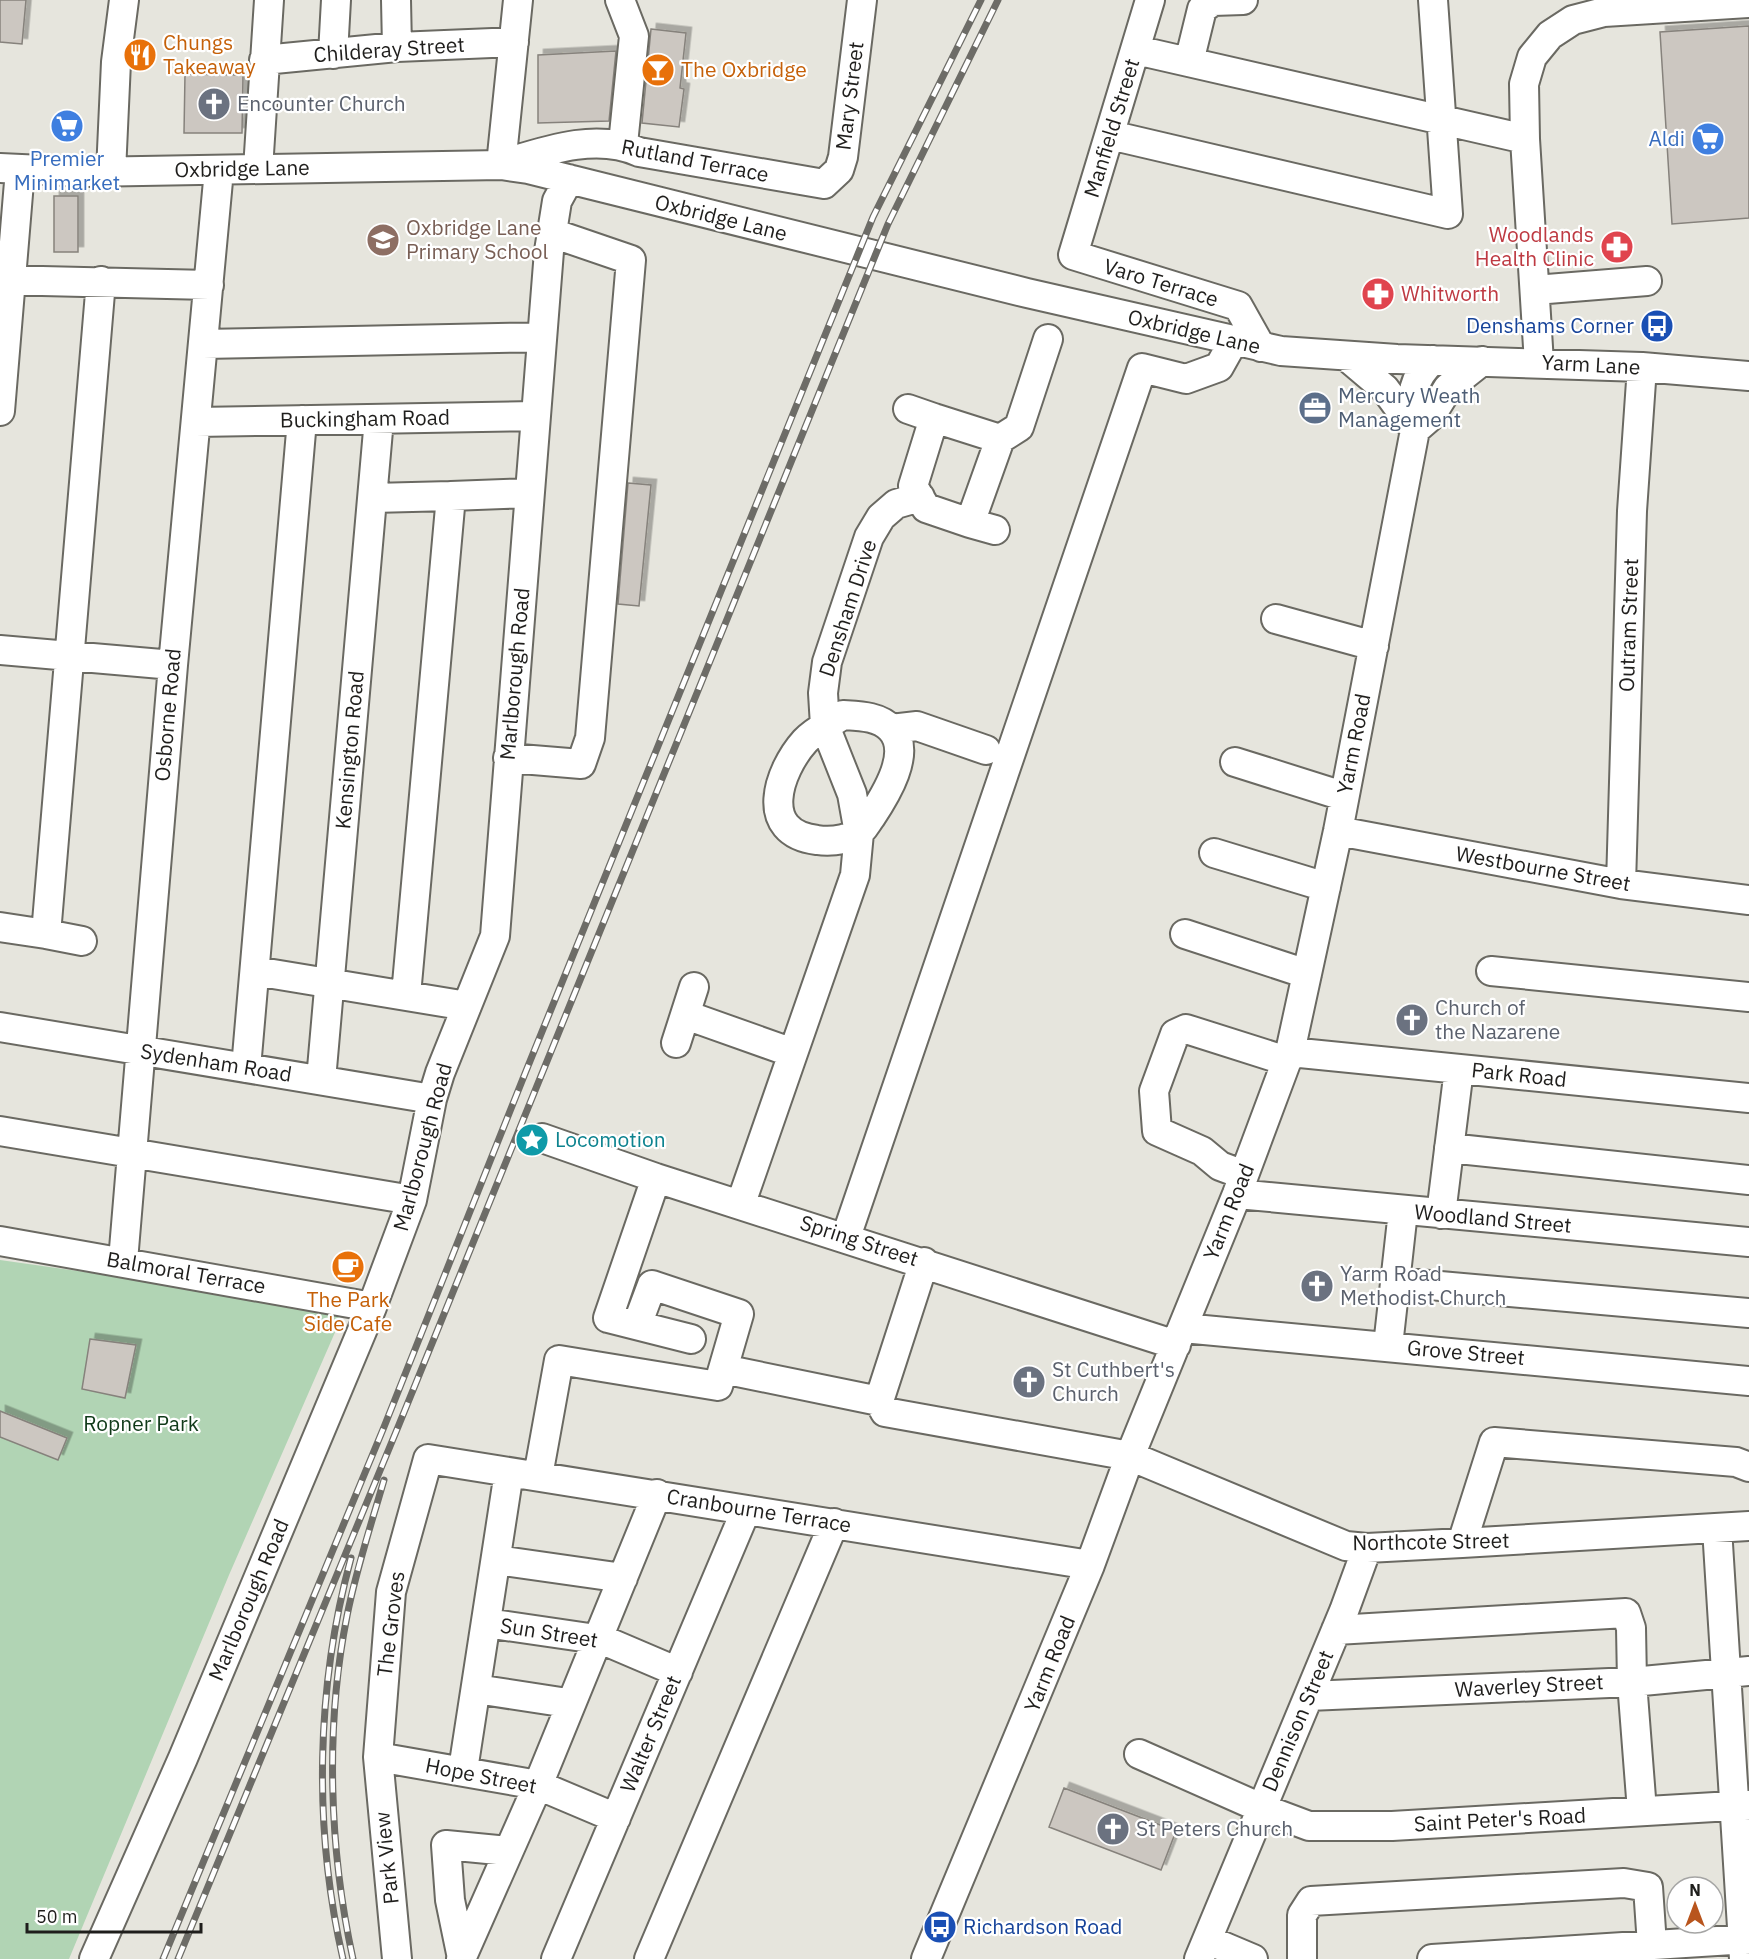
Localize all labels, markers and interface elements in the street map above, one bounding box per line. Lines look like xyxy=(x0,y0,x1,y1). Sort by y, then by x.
place label: Chungs Takeaway xyxy=(163,28,256,80)
street label: Childeray Street xyxy=(312,30,465,68)
restaurant icon: Chungs Takeaway xyxy=(122,37,158,73)
street label: Mary Street xyxy=(828,40,870,152)
bar icon: The Oxbridge xyxy=(640,52,676,88)
place label: The Oxbridge xyxy=(681,55,807,83)
street label: Manfield Street xyxy=(1077,55,1145,201)
church icon: Encounter Church xyxy=(196,86,232,122)
place label: Encounter Church xyxy=(237,89,406,117)
supermarket icon: Premier Minimarket xyxy=(49,108,85,144)
supermarket icon: Aldi xyxy=(1690,121,1726,157)
place label: Aldi xyxy=(1648,124,1685,152)
street label: Rutland Terrace xyxy=(619,132,771,188)
place label: Premier Minimarket xyxy=(14,144,120,196)
street label: Oxbridge Lane xyxy=(174,153,310,183)
street label: Oxbridge Lane xyxy=(652,187,790,247)
place label: Oxbridge Lane Primary School xyxy=(406,213,549,265)
place label: Woodlands Health Clinic xyxy=(1475,220,1594,272)
school or university icon: Oxbridge Lane Primary School xyxy=(365,222,401,258)
pharmacy icon: Woodlands Health Clinic xyxy=(1599,229,1635,265)
street label: Varo Terrace xyxy=(1101,251,1222,313)
pharmacy icon: Whitworth xyxy=(1360,276,1396,312)
place label: Whitworth xyxy=(1401,279,1499,307)
street label: Oxbridge Lane xyxy=(1125,302,1263,360)
bus stop icon: Denshams Corner xyxy=(1639,308,1675,344)
place label: Denshams Corner xyxy=(1466,311,1634,339)
street label: Yarm Lane xyxy=(1541,347,1641,381)
place label: Mercury Weath Management xyxy=(1338,381,1480,433)
office icon: Mercury Weath Management xyxy=(1297,390,1333,426)
street label: Buckingham Road xyxy=(280,403,450,433)
street label: Densham Drive xyxy=(812,535,882,680)
street label: Outram Street xyxy=(1612,558,1644,692)
street label: Marlborough Road xyxy=(493,586,535,761)
street label: Osborne Road xyxy=(147,647,187,783)
street label: Kensington Road xyxy=(328,670,370,830)
street label: Yarm Road xyxy=(1330,691,1376,796)
street label: Westbourne Street xyxy=(1454,839,1633,897)
place label: Church of the Nazarene xyxy=(1435,993,1560,1045)
church icon: Church of the Nazarene xyxy=(1394,1002,1430,1038)
street label: Sydenham Road xyxy=(138,1036,294,1088)
street label: Park Road xyxy=(1470,1055,1568,1093)
street label: Marlborough Road xyxy=(386,1059,458,1234)
place icon: Locomotion xyxy=(514,1122,550,1158)
place label: Locomotion xyxy=(555,1125,666,1153)
street label: Yarm Road xyxy=(1196,1159,1260,1264)
street label: Woodland Street xyxy=(1413,1197,1573,1239)
street label: Spring Street xyxy=(797,1208,922,1272)
street label: Balmoral Terrace xyxy=(104,1244,268,1300)
cafe icon: The Park Side Cafe xyxy=(330,1249,366,1285)
place label: Yarm Road Methodist Church xyxy=(1340,1259,1506,1311)
church icon: Yarm Road Methodist Church xyxy=(1299,1268,1335,1304)
place label: The Park Side Cafe xyxy=(304,1285,392,1337)
street label: Grove Street xyxy=(1406,1333,1526,1371)
place label: St Cuthbert's Church xyxy=(1052,1355,1175,1407)
church icon: St Cuthbert's Church xyxy=(1011,1364,1047,1400)
park label: Ropner Park xyxy=(83,1409,199,1437)
street label: Cranbourne Terrace xyxy=(665,1482,853,1538)
street label: Marlborough Road xyxy=(201,1514,295,1685)
street label: Northcote Street xyxy=(1352,1526,1510,1556)
street label: The Groves xyxy=(370,1569,410,1678)
street label: Sun Street xyxy=(498,1610,600,1654)
street label: Yarm Road xyxy=(1017,1611,1081,1716)
street label: Dennison Street xyxy=(1255,1646,1340,1796)
street label: Waverley Street xyxy=(1454,1667,1604,1703)
street label: Walter Street xyxy=(613,1671,687,1796)
street label: Hope Street xyxy=(423,1751,539,1800)
street label: Saint Peter's Road xyxy=(1413,1801,1587,1837)
street label: Park View xyxy=(367,1810,405,1906)
church icon: St Peters Church xyxy=(1095,1811,1131,1847)
place label: St Peters Church xyxy=(1136,1814,1293,1842)
north arrow xyxy=(1665,1875,1725,1935)
text: N xyxy=(1689,1880,1701,1900)
scale bar xyxy=(27,1896,201,1934)
text: 50 m xyxy=(36,1905,78,1928)
bus stop icon: Richardson Road xyxy=(922,1909,958,1945)
place label: Richardson Road xyxy=(963,1912,1122,1940)

